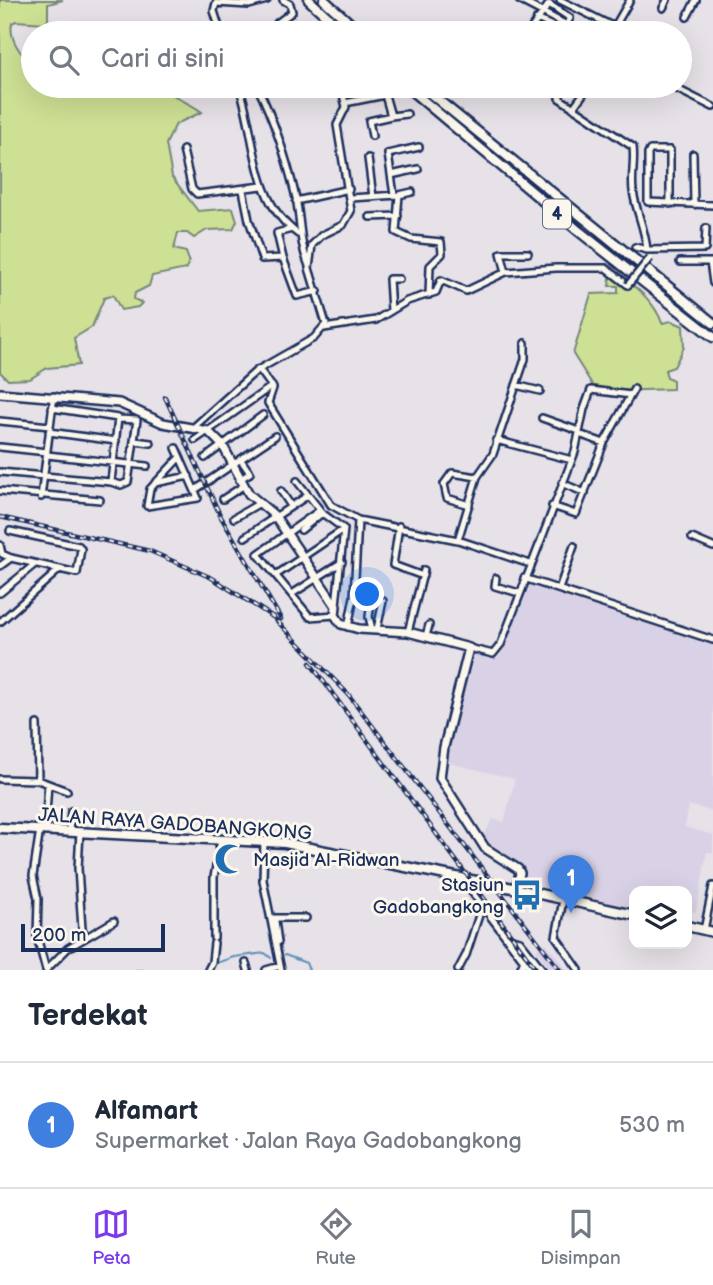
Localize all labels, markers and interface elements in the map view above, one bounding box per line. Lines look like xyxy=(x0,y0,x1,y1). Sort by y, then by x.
search box xyxy=(21,21,692,98)
icon: search xyxy=(45,41,83,79)
text: Cari di sini xyxy=(101,44,224,75)
road number: 4 xyxy=(543,200,571,229)
your location xyxy=(350,577,384,611)
street label: JALAN RAYA GADOBANGKONG xyxy=(37,803,312,846)
mosque icon: Masjid Al-Ridwan xyxy=(213,842,247,876)
place label: Masjid Al-Ridwan xyxy=(253,849,400,872)
pin: 1 xyxy=(548,855,594,913)
place label: Stasiun Gadobangkong xyxy=(373,874,504,919)
bus stop icon: Stasiun Gadobangkong xyxy=(510,878,544,912)
map controls xyxy=(629,886,692,949)
button: layers xyxy=(629,886,692,949)
scale bar xyxy=(21,921,164,953)
text: 200 m xyxy=(32,924,86,947)
text: Terdekat xyxy=(28,998,147,1034)
text: Alfamart xyxy=(95,1096,198,1127)
text: 1 xyxy=(46,1111,56,1139)
text: 530 m xyxy=(619,1111,685,1139)
text: Supermarket · Jalan Raya Gadobangkong xyxy=(95,1127,522,1155)
tab: Peta xyxy=(92,1205,131,1270)
tab: Rute xyxy=(315,1205,356,1270)
tab: Disimpan xyxy=(540,1205,621,1270)

